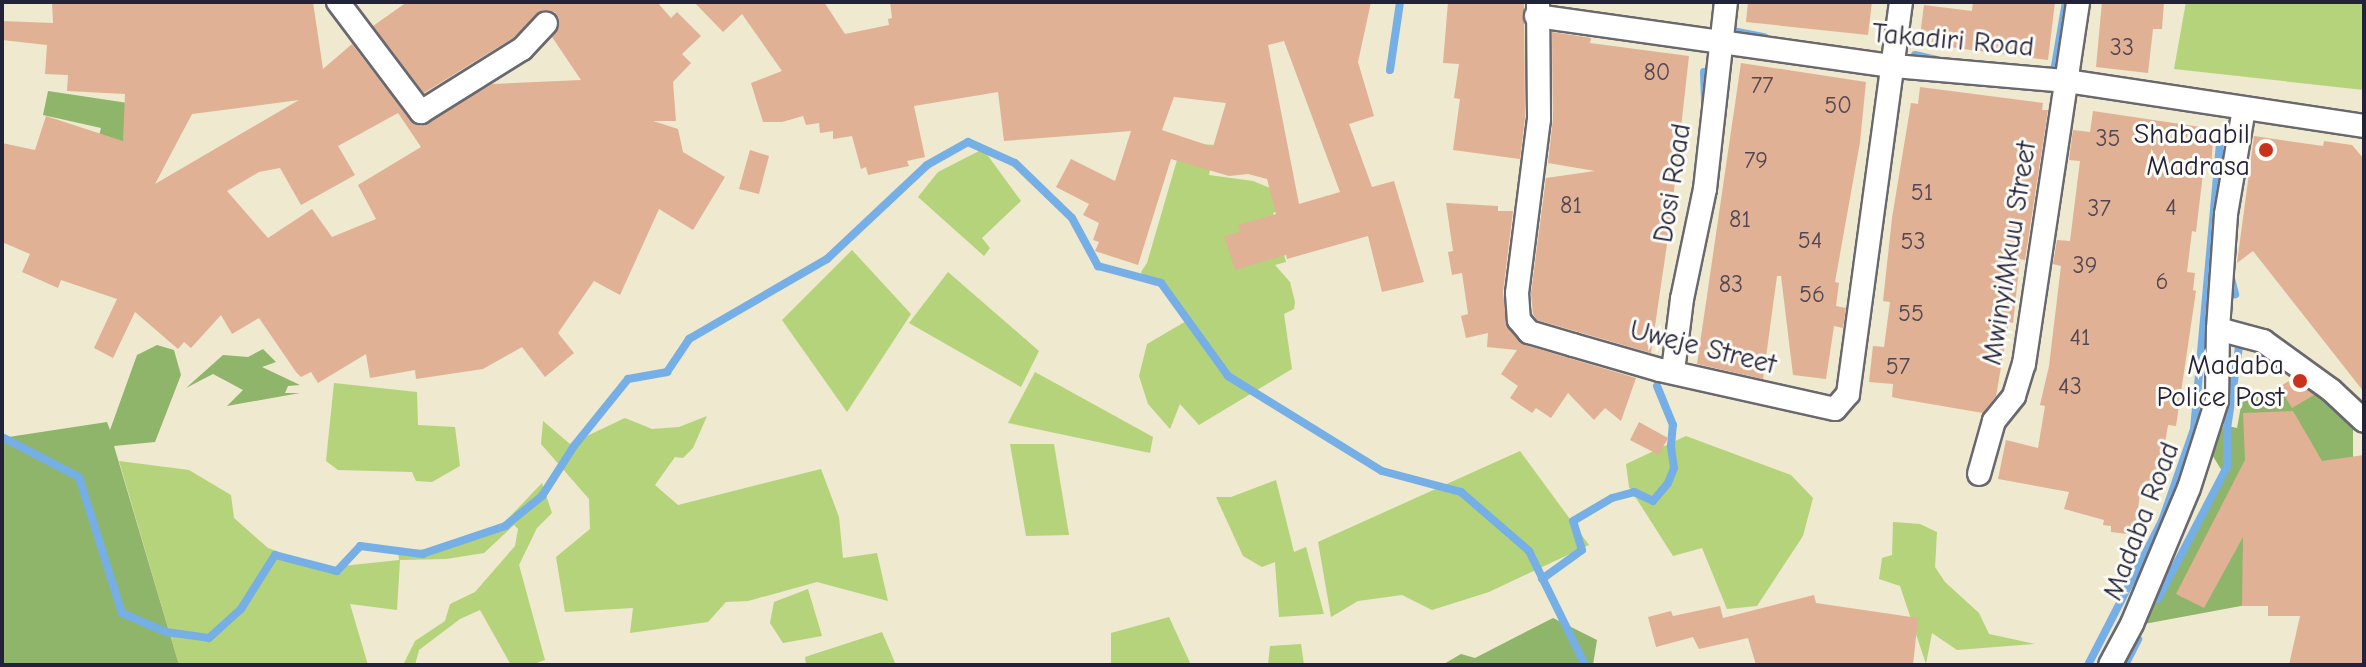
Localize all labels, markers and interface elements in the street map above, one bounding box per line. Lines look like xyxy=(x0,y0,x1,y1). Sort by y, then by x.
street label: Takadiri Road xyxy=(1871,16,2035,64)
house number: 33 xyxy=(2110,34,2134,62)
house number: 80 xyxy=(1644,59,1670,87)
house number: 77 xyxy=(1751,72,1773,100)
house number: 50 xyxy=(1824,92,1852,120)
place label: Shabaabil Madrasa xyxy=(2134,117,2250,183)
street label: Dosi Road xyxy=(1646,121,1698,245)
house number: 35 xyxy=(2095,125,2121,153)
street label: MwinyiMkuu Street xyxy=(1975,139,2043,367)
marker: Shabaabil Madrasa xyxy=(2257,141,2275,159)
house number: 79 xyxy=(1744,147,1768,175)
house number: 51 xyxy=(1911,179,1933,207)
house number: 81 xyxy=(1560,192,1582,220)
house number: 4 xyxy=(2165,194,2177,222)
house number: 37 xyxy=(2087,195,2111,223)
house number: 81 xyxy=(1729,206,1751,234)
house number: 54 xyxy=(1798,227,1822,255)
house number: 53 xyxy=(1900,228,1926,256)
house number: 39 xyxy=(2073,252,2097,280)
house number: 6 xyxy=(2155,268,2169,296)
house number: 83 xyxy=(1719,271,1743,299)
house number: 56 xyxy=(1799,281,1825,309)
house number: 55 xyxy=(1898,300,1924,328)
street label: Uweje Street xyxy=(1626,313,1780,381)
house number: 41 xyxy=(2069,324,2091,352)
place label: Madaba Police Post xyxy=(2157,348,2284,414)
house number: 57 xyxy=(1886,353,1910,381)
marker: Madaba Police Post xyxy=(2291,372,2309,390)
house number: 43 xyxy=(2058,373,2082,401)
street label: Madaba Road xyxy=(2095,437,2187,605)

